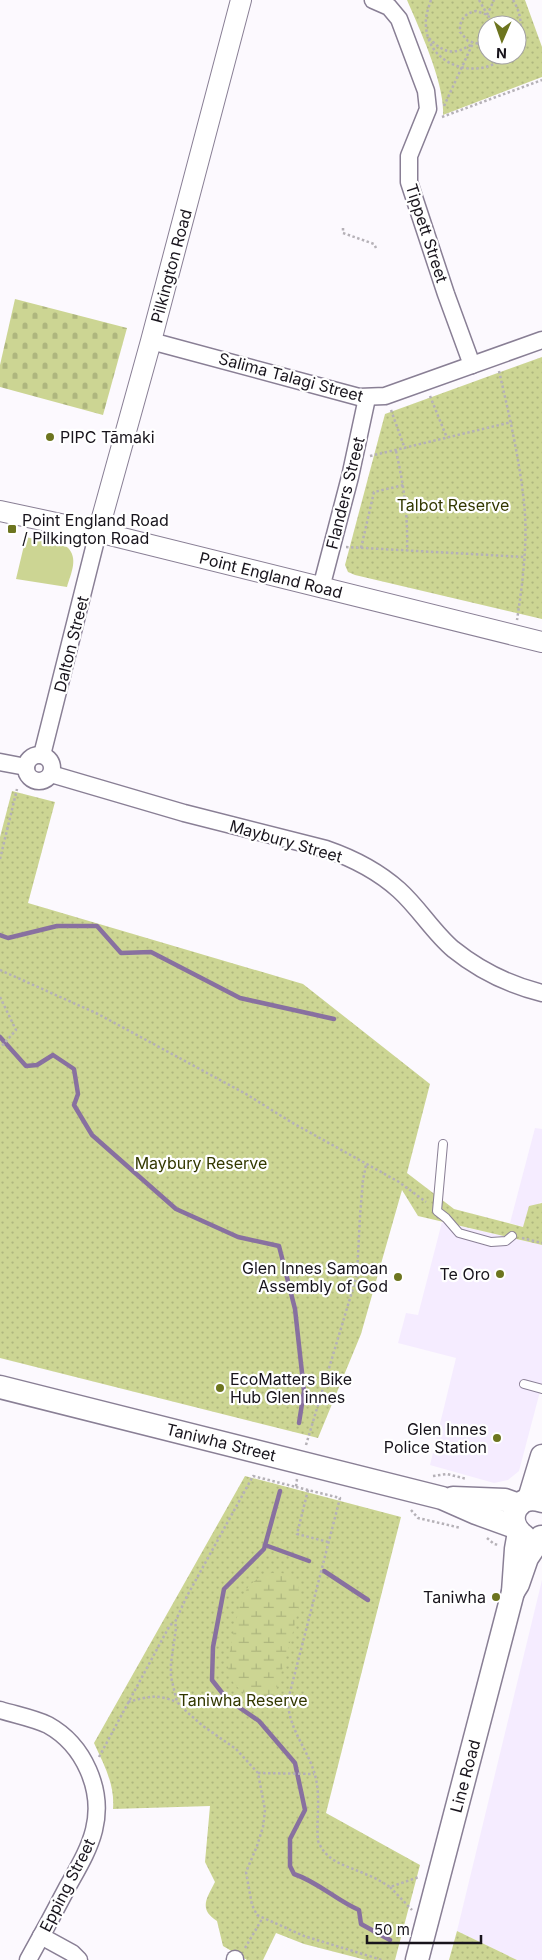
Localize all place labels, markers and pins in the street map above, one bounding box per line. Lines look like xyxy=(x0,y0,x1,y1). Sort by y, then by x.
place label: PIPC Tāmaki xyxy=(60,427,155,447)
marker: PIPC Tāmaki xyxy=(44,431,56,443)
place label: Point England Road / Pilkington Road xyxy=(22,510,169,548)
marker: Point England Road / Pilkington Road xyxy=(6,523,18,535)
place label: Glen Innes Samoan Assembly of God xyxy=(242,1258,388,1296)
place label: Te Oro xyxy=(440,1264,490,1284)
marker: Te Oro xyxy=(494,1268,506,1280)
marker: Glen Innes Samoan Assembly of God xyxy=(392,1271,404,1283)
place label: EcoMatters Bike Hub Glen innes xyxy=(230,1369,352,1407)
marker: EcoMatters Bike Hub Glen innes xyxy=(214,1382,226,1394)
place label: Glen Innes Police Station xyxy=(384,1419,487,1457)
marker: Glen Innes Police Station xyxy=(491,1432,503,1444)
place label: Taniwha xyxy=(423,1587,486,1607)
marker: Taniwha xyxy=(490,1591,502,1603)

